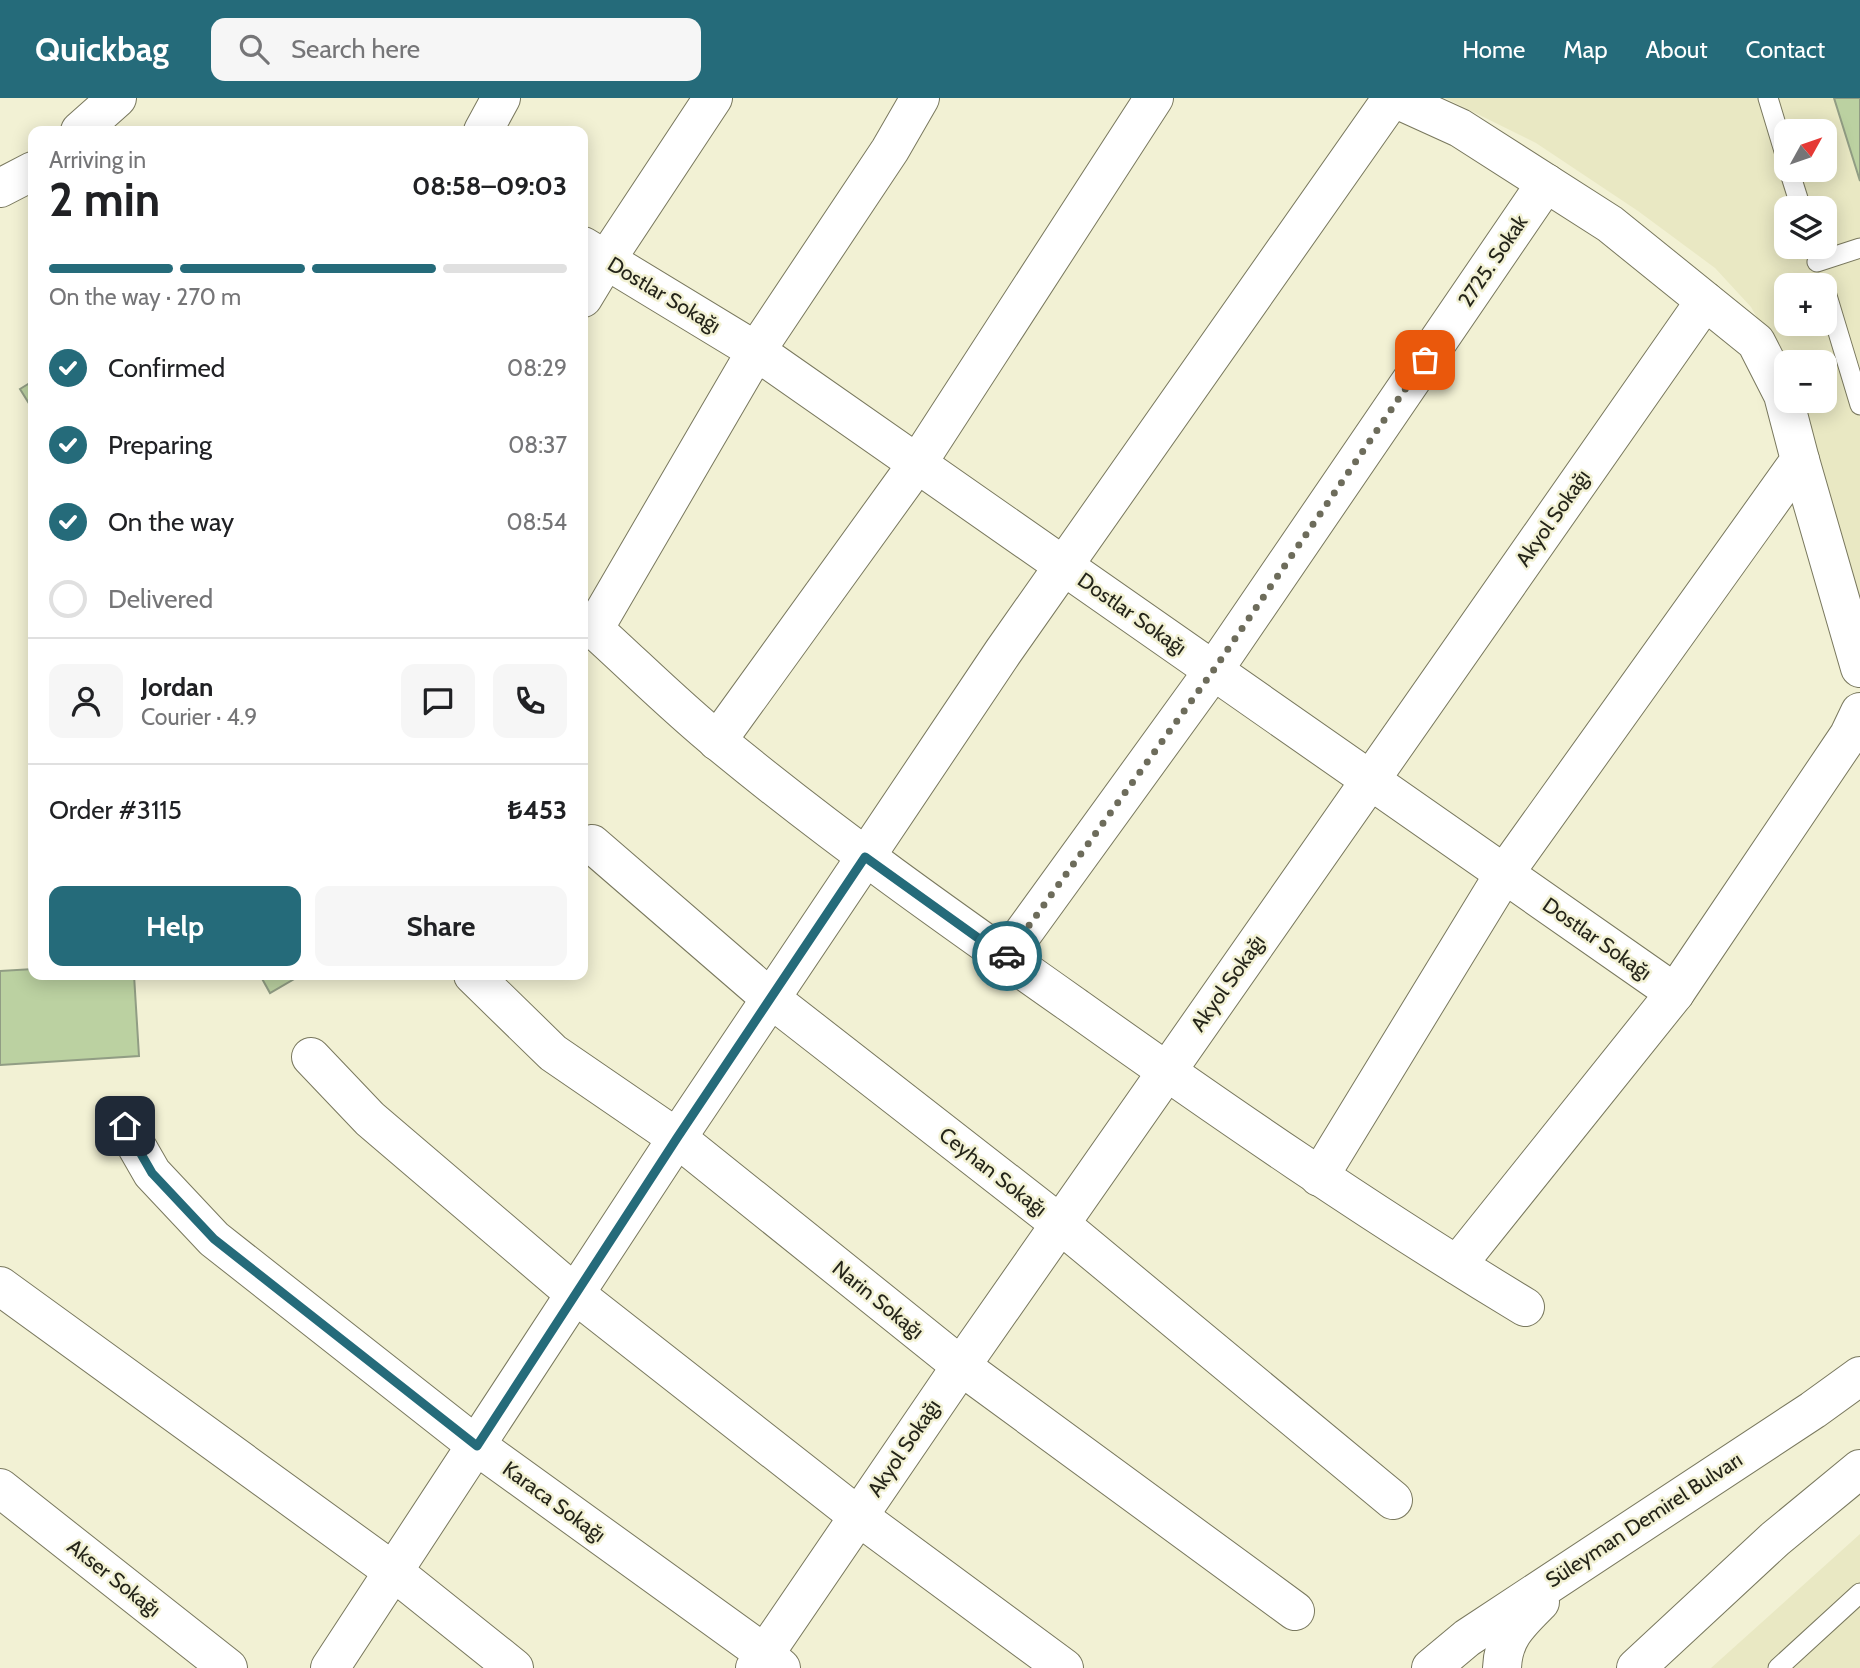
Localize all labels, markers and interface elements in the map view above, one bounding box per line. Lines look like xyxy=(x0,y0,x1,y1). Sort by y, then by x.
search box xyxy=(211,18,701,81)
text: Quickbag xyxy=(35,29,169,69)
icon: search xyxy=(235,30,273,68)
text: Search here xyxy=(291,33,420,65)
text: Home xyxy=(1462,35,1525,64)
text: Map xyxy=(1563,35,1608,64)
text: About xyxy=(1646,35,1708,64)
text: Contact xyxy=(1746,35,1825,64)
north arrow xyxy=(1774,119,1838,182)
map controls xyxy=(1774,119,1837,413)
text: Arriving in xyxy=(49,146,146,174)
text: 08:58–09:03 xyxy=(412,170,567,202)
text: 2 min xyxy=(49,172,160,228)
button: layers xyxy=(1774,196,1837,259)
street label: 2725. Sokak xyxy=(1453,209,1533,312)
street label: Dostlar Sokağı xyxy=(603,251,725,338)
button: + xyxy=(1774,273,1837,336)
text: On the way · 270 m xyxy=(49,283,241,311)
pin xyxy=(1395,330,1455,390)
icon: bag xyxy=(1406,341,1444,379)
icon: check xyxy=(49,349,87,387)
button: − xyxy=(1774,350,1837,413)
text: Confirmed xyxy=(108,352,225,384)
text: 08:29 xyxy=(507,354,567,382)
icon: check xyxy=(49,426,87,464)
text: Preparing xyxy=(108,429,212,461)
text: 08:37 xyxy=(508,431,567,459)
street label: Akyol Sokağı xyxy=(1510,465,1595,571)
icon: check xyxy=(49,503,87,541)
text: On the way xyxy=(108,506,234,538)
text: 08:54 xyxy=(506,508,567,536)
street label: Dostlar Sokağı xyxy=(1073,567,1191,660)
text: Delivered xyxy=(108,583,213,615)
button: person xyxy=(49,664,123,738)
button: chat xyxy=(401,664,475,738)
button: phone xyxy=(493,664,567,738)
text: Jordan xyxy=(141,671,213,703)
text: Courier · 4.9 xyxy=(141,703,257,731)
text: Order #3115 xyxy=(49,794,182,826)
text: ₺453 xyxy=(507,794,567,826)
button: Help xyxy=(49,886,301,966)
button: Share xyxy=(315,886,567,966)
street label: Dostlar Sokağı xyxy=(1538,892,1656,985)
courier xyxy=(972,921,1042,991)
street label: Akyol Sokağı xyxy=(1185,930,1270,1036)
icon: car xyxy=(988,937,1026,975)
pin xyxy=(95,1096,155,1156)
icon: home xyxy=(106,1107,144,1145)
street label: Ceyhan Sokağı xyxy=(934,1122,1052,1221)
street label: Narin Sokağı xyxy=(828,1255,929,1344)
street label: Akyol Sokağı xyxy=(862,1394,945,1501)
street label: Süleyman Demirel Bulvarı xyxy=(1541,1447,1747,1593)
street label: Karaca Sokağı xyxy=(498,1456,611,1547)
street label: Akser Sokağı xyxy=(63,1534,166,1622)

